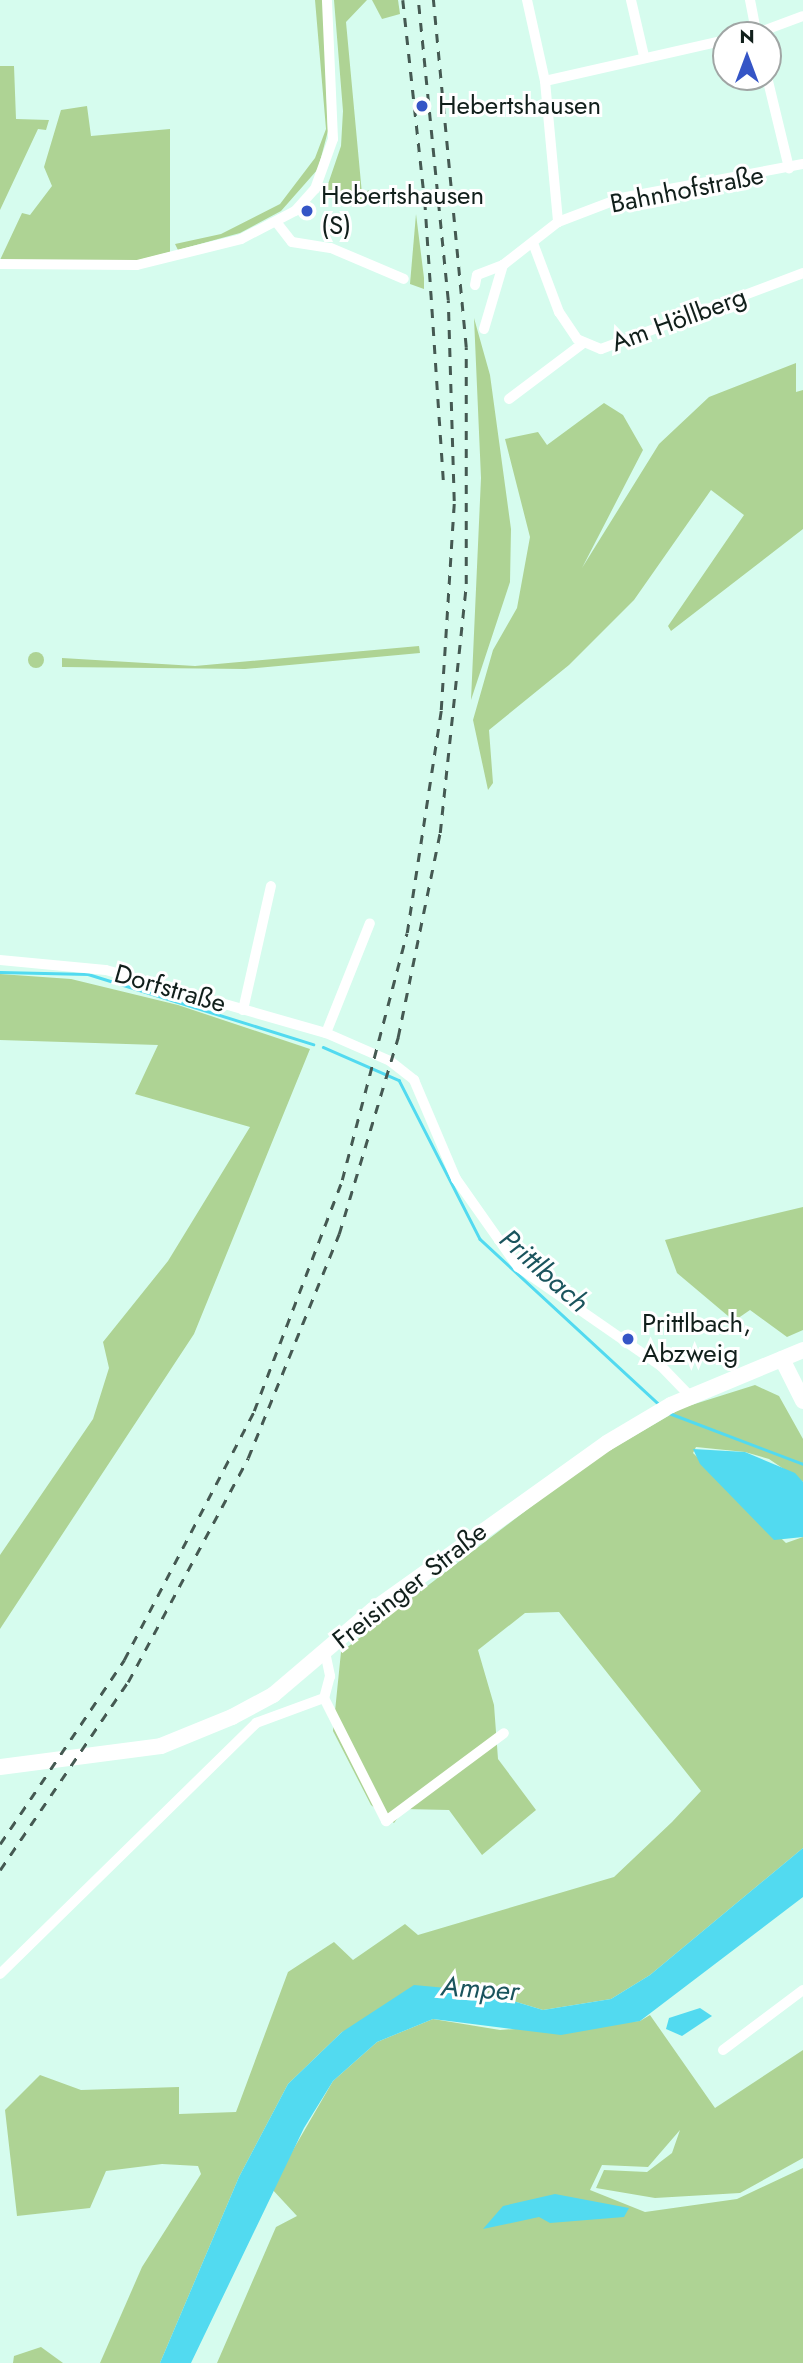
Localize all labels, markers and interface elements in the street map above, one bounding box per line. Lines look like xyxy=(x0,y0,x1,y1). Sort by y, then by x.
north arrow xyxy=(712,21,782,91)
text: N xyxy=(739,23,755,50)
place label: Hebertshausen xyxy=(438,90,601,122)
marker: Hebertshausen xyxy=(412,96,432,116)
street label: Bahnhofstraße xyxy=(608,160,766,220)
place label: Hebertshausen (S) xyxy=(321,180,484,242)
marker: Hebertshausen (S) xyxy=(299,203,315,219)
street label: Am Höllberg xyxy=(607,281,751,359)
street label: Dorfstraße xyxy=(111,958,229,1020)
water label: Prittlbach xyxy=(493,1222,595,1320)
place label: Prittlbach, Abzweig xyxy=(642,1308,751,1370)
marker: Prittlbach, Abzweig xyxy=(620,1331,636,1347)
street label: Freisinger Straße xyxy=(327,1516,493,1656)
water label: Amper xyxy=(440,1970,520,2008)

